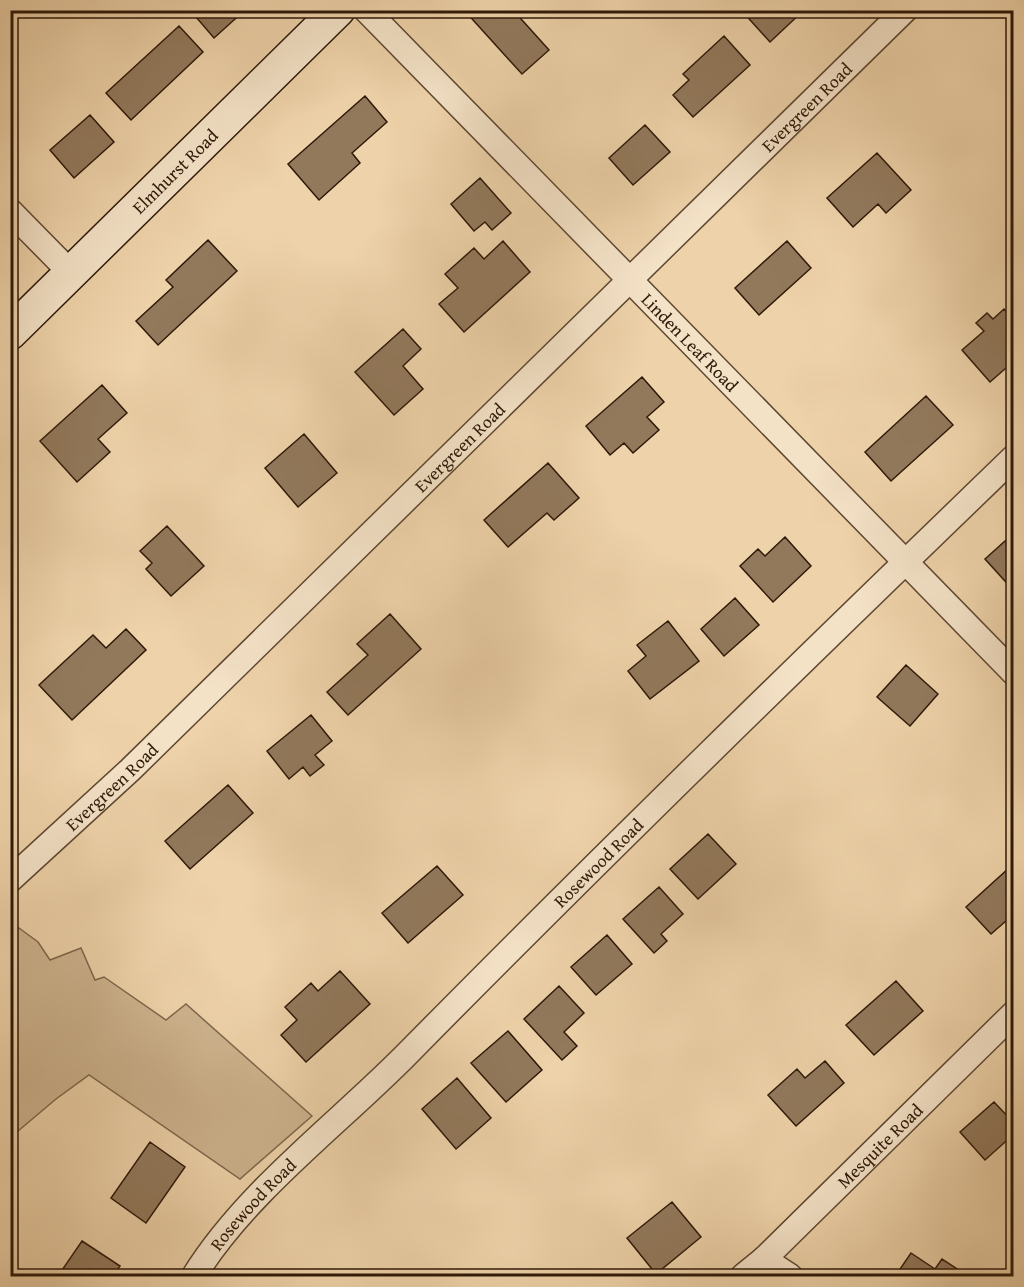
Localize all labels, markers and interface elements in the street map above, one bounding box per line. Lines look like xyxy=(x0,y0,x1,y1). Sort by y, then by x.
street label: Evergreen Road xyxy=(755,55,858,158)
street label: Elmhurst Road xyxy=(125,122,224,220)
street label: Linden Leaf Road xyxy=(635,286,745,398)
street label: Evergreen Road xyxy=(408,396,511,498)
street label: Evergreen Road xyxy=(59,736,164,837)
street label: Rosewood Road xyxy=(547,811,650,913)
street label: Mesquite Road xyxy=(830,1097,929,1194)
street label: Rosewood Road xyxy=(203,1151,302,1256)

